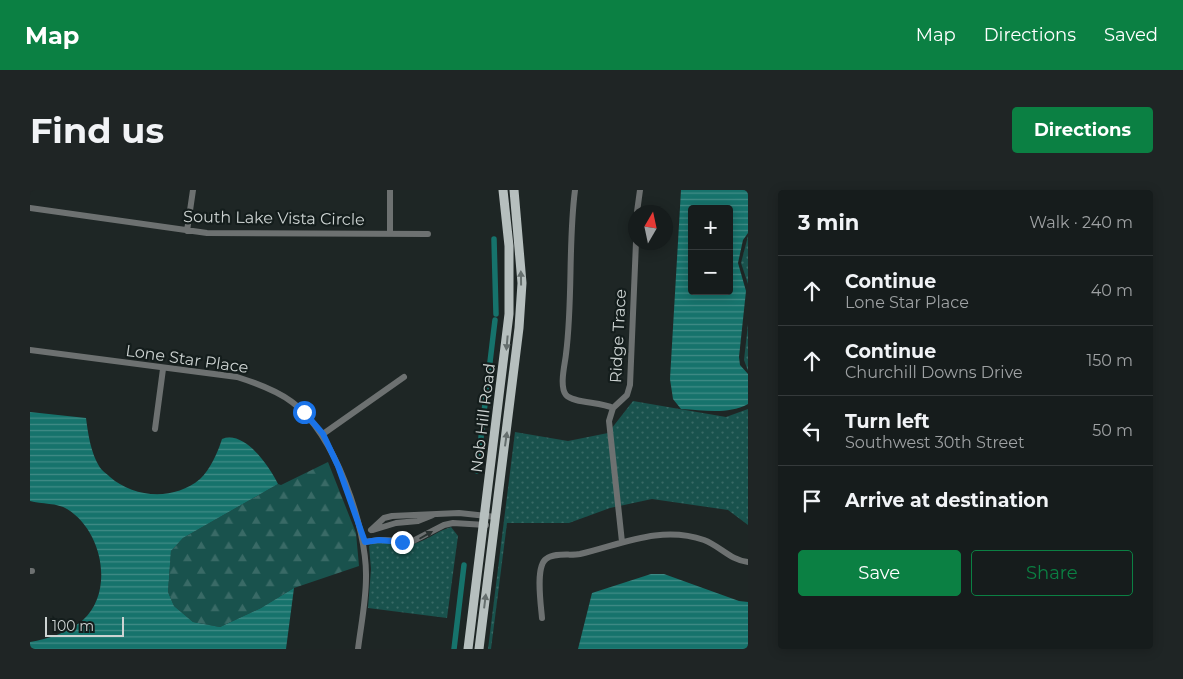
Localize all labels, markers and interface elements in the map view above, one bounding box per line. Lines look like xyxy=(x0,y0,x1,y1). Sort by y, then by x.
text: Map xyxy=(25,21,79,50)
text: Map xyxy=(916,24,956,46)
text: Directions xyxy=(984,24,1076,46)
text: Saved xyxy=(1104,24,1158,46)
button: Directions xyxy=(1012,107,1153,153)
text: Find us xyxy=(30,109,164,152)
north arrow xyxy=(628,205,673,250)
map controls xyxy=(688,205,733,295)
button: + xyxy=(688,205,733,250)
street label: South Lake Vista Circle xyxy=(183,207,365,229)
text: 3 min xyxy=(798,210,859,235)
text: Walk · 240 m xyxy=(1029,213,1133,232)
button: − xyxy=(688,250,733,295)
one-way arrow xyxy=(517,270,525,286)
text: Continue xyxy=(845,270,936,293)
icon: ahead xyxy=(798,277,826,305)
text: 40 m xyxy=(1091,281,1133,300)
street label: Ridge Trace xyxy=(606,288,630,384)
text: Lone Star Place xyxy=(845,293,969,312)
one-way arrow xyxy=(503,336,511,352)
text: Continue xyxy=(845,340,936,363)
street label: Lone Star Place xyxy=(124,341,250,377)
icon: ahead xyxy=(798,347,826,375)
text: 150 m xyxy=(1086,351,1133,370)
street label: Nob Hill Road xyxy=(467,362,499,474)
text: Churchill Downs Drive xyxy=(845,363,1023,382)
route start xyxy=(293,401,316,424)
text: Turn left xyxy=(845,410,930,433)
icon: left xyxy=(798,417,826,445)
text: 50 m xyxy=(1092,421,1133,440)
one-way arrow xyxy=(502,431,510,447)
text: Southwest 30th Street xyxy=(845,433,1024,452)
icon: arrive xyxy=(798,487,826,515)
text: Arrive at destination xyxy=(845,489,1049,512)
one-way arrow xyxy=(419,530,432,539)
route end xyxy=(391,531,414,554)
button: Save xyxy=(798,550,961,596)
button: Share xyxy=(971,550,1133,596)
one-way arrow xyxy=(481,592,489,608)
scale bar xyxy=(45,614,124,637)
text: 100 m xyxy=(52,617,94,635)

